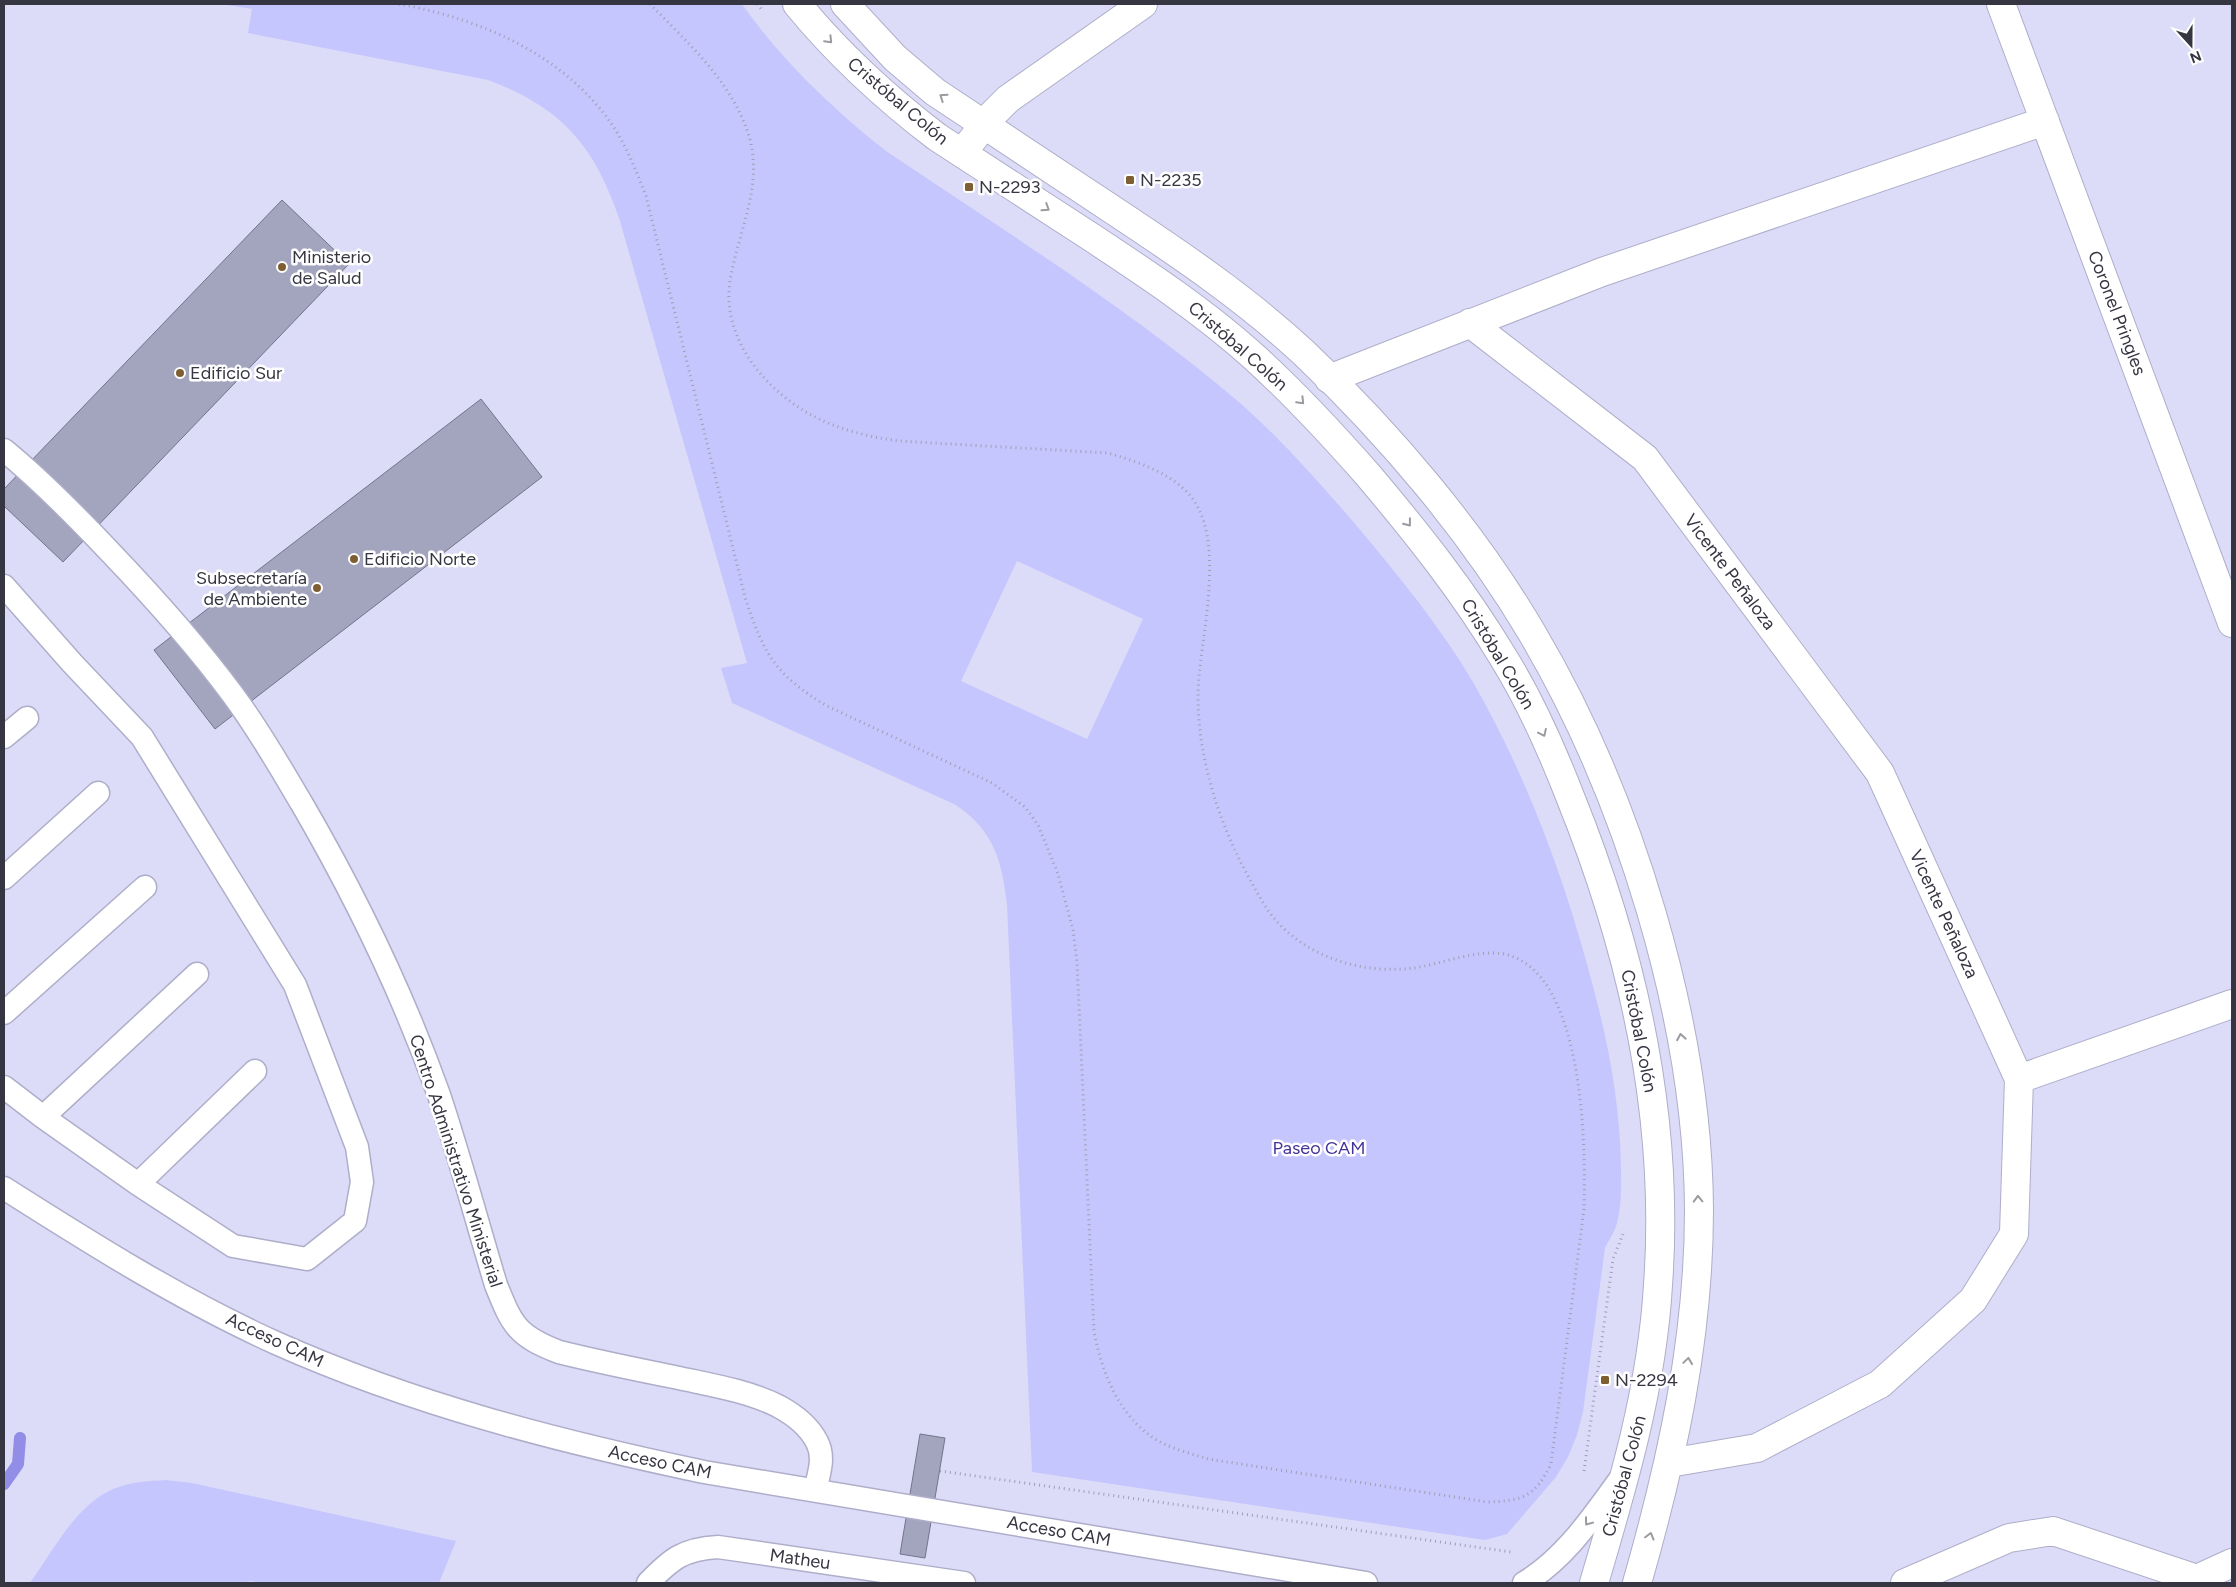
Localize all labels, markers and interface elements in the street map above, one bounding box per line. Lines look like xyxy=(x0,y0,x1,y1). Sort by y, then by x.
north arrow xyxy=(2166,20,2216,70)
one-way arrow xyxy=(823,35,832,44)
text: N xyxy=(2187,47,2204,67)
street label: Cristóbal Colón xyxy=(843,52,953,150)
one-way arrow xyxy=(940,94,949,104)
place label: N-2235 xyxy=(1140,169,1202,191)
marker: N-2235 xyxy=(1124,174,1136,186)
place label: N-2293 xyxy=(979,176,1041,198)
marker: N-2293 xyxy=(963,181,975,193)
one-way arrow xyxy=(1041,202,1050,211)
place label: Ministerio de Salud xyxy=(292,246,371,289)
street label: Coronel Pringles xyxy=(2083,248,2151,378)
marker: Ministerio de Salud xyxy=(276,261,288,273)
street label: Cristóbal Colón xyxy=(1184,297,1292,395)
place label: Edificio Sur xyxy=(190,362,282,384)
marker: Edificio Sur xyxy=(174,367,186,379)
one-way arrow xyxy=(1295,395,1304,404)
street label: Vicente Peñaloza xyxy=(1679,510,1781,634)
one-way arrow xyxy=(1402,517,1410,526)
place label: Edificio Norte xyxy=(364,548,476,570)
marker: Edificio Norte xyxy=(348,553,360,565)
place label: Subsecretaría de Ambiente xyxy=(196,567,307,610)
marker: Subsecretaría de Ambiente xyxy=(311,582,323,594)
street label: Cristóbal Colón xyxy=(1456,595,1540,713)
one-way arrow xyxy=(1537,728,1547,737)
street label: Vicente Peñaloza xyxy=(1905,846,1983,982)
street label: Cristóbal Colón xyxy=(1616,968,1662,1094)
street label: Centro Administrativo Ministerial xyxy=(405,1032,507,1290)
one-way arrow xyxy=(1676,1033,1686,1042)
park label: Paseo CAM xyxy=(1273,1137,1365,1159)
one-way arrow xyxy=(1693,1194,1703,1202)
street label: Acceso CAM xyxy=(223,1308,327,1372)
one-way arrow xyxy=(1682,1356,1693,1364)
place label: N-2294 xyxy=(1615,1369,1678,1391)
marker: N-2294 xyxy=(1599,1374,1611,1386)
street label: Cristóbal Colón xyxy=(1597,1413,1651,1539)
street label: Acceso CAM xyxy=(606,1440,714,1484)
street label: Acceso CAM xyxy=(1005,1511,1113,1551)
one-way arrow xyxy=(1585,1516,1594,1526)
one-way arrow xyxy=(1645,1533,1655,1541)
street label: Matheu xyxy=(768,1544,832,1574)

